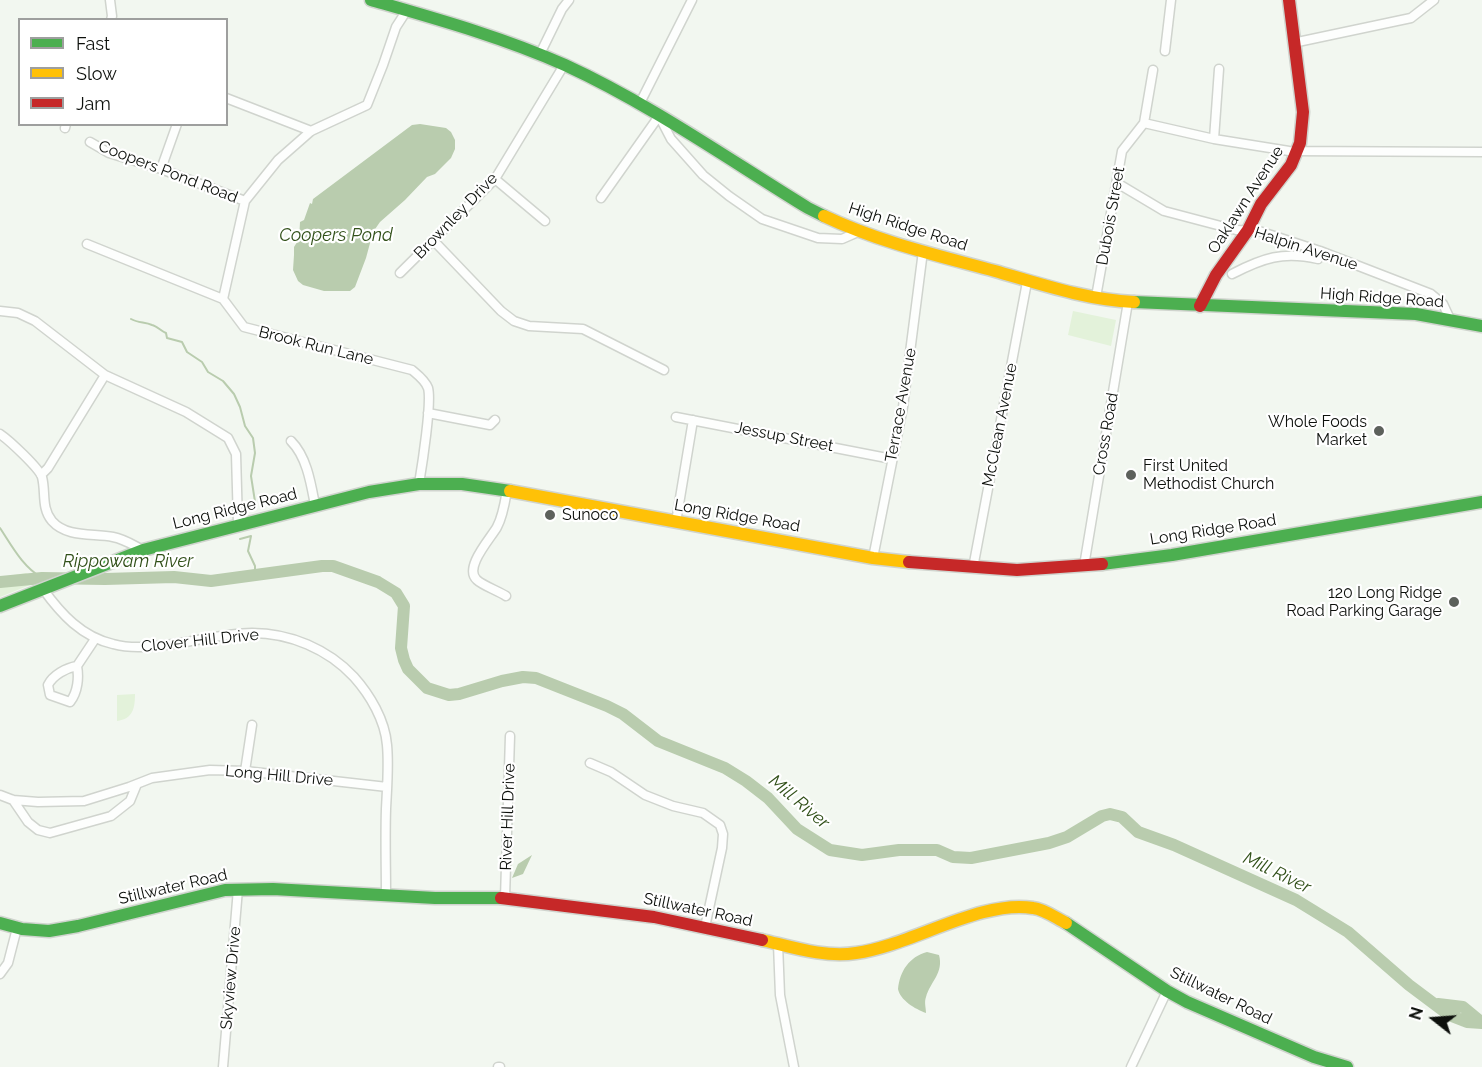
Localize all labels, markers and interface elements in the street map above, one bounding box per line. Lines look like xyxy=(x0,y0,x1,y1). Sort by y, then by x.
legend xyxy=(18,18,228,126)
text: Fast xyxy=(76,33,110,54)
text: Slow xyxy=(76,63,117,84)
text: Jam xyxy=(76,93,111,114)
street label: Coopers Pond Road xyxy=(96,137,240,207)
street label: Oaklawn Avenue xyxy=(1204,143,1288,257)
street label: Dubois Street xyxy=(1093,165,1129,267)
street label: Brownley Drive xyxy=(410,169,502,263)
street label: High Ridge Road xyxy=(846,199,970,255)
street label: Halpin Avenue xyxy=(1252,223,1360,275)
water label: Coopers Pond xyxy=(279,225,393,247)
street label: High Ridge Road xyxy=(1319,284,1445,312)
street label: Brook Run Lane xyxy=(257,322,375,370)
street label: Terrace Avenue xyxy=(882,346,920,464)
street label: McClean Avenue xyxy=(979,362,1021,488)
street label: Cross Road xyxy=(1089,391,1123,477)
place label: Whole Foods Market xyxy=(1268,412,1367,450)
street label: Jessup Street xyxy=(733,418,835,456)
marker: Whole Foods Market xyxy=(1372,424,1386,438)
place label: First United Methodist Church xyxy=(1143,456,1274,494)
marker: First United Methodist Church xyxy=(1124,468,1138,482)
street label: Long Ridge Road xyxy=(171,484,299,534)
street label: Long Ridge Road xyxy=(673,495,801,537)
place label: Sunoco xyxy=(562,505,618,525)
marker: Sunoco xyxy=(543,508,557,522)
street label: Long Ridge Road xyxy=(1149,511,1277,549)
water label: Rippowam River xyxy=(63,551,193,573)
place label: 120 Long Ridge Road Parking Garage xyxy=(1286,583,1442,621)
marker: 120 Long Ridge Road Parking Garage xyxy=(1447,595,1461,609)
street label: Clover Hill Drive xyxy=(140,625,260,657)
street label: Long Hill Drive xyxy=(224,762,334,790)
street label: River Hill Drive xyxy=(497,763,519,871)
water label: Mill River xyxy=(764,770,834,834)
water label: Mill River xyxy=(1240,847,1314,899)
street label: Stillwater Road xyxy=(117,865,229,909)
street label: Stillwater Road xyxy=(642,889,754,931)
street label: Skyview Drive xyxy=(217,926,245,1030)
street label: Stillwater Road xyxy=(1167,963,1275,1029)
north arrow xyxy=(1404,989,1464,1049)
text: N xyxy=(1405,1005,1427,1022)

